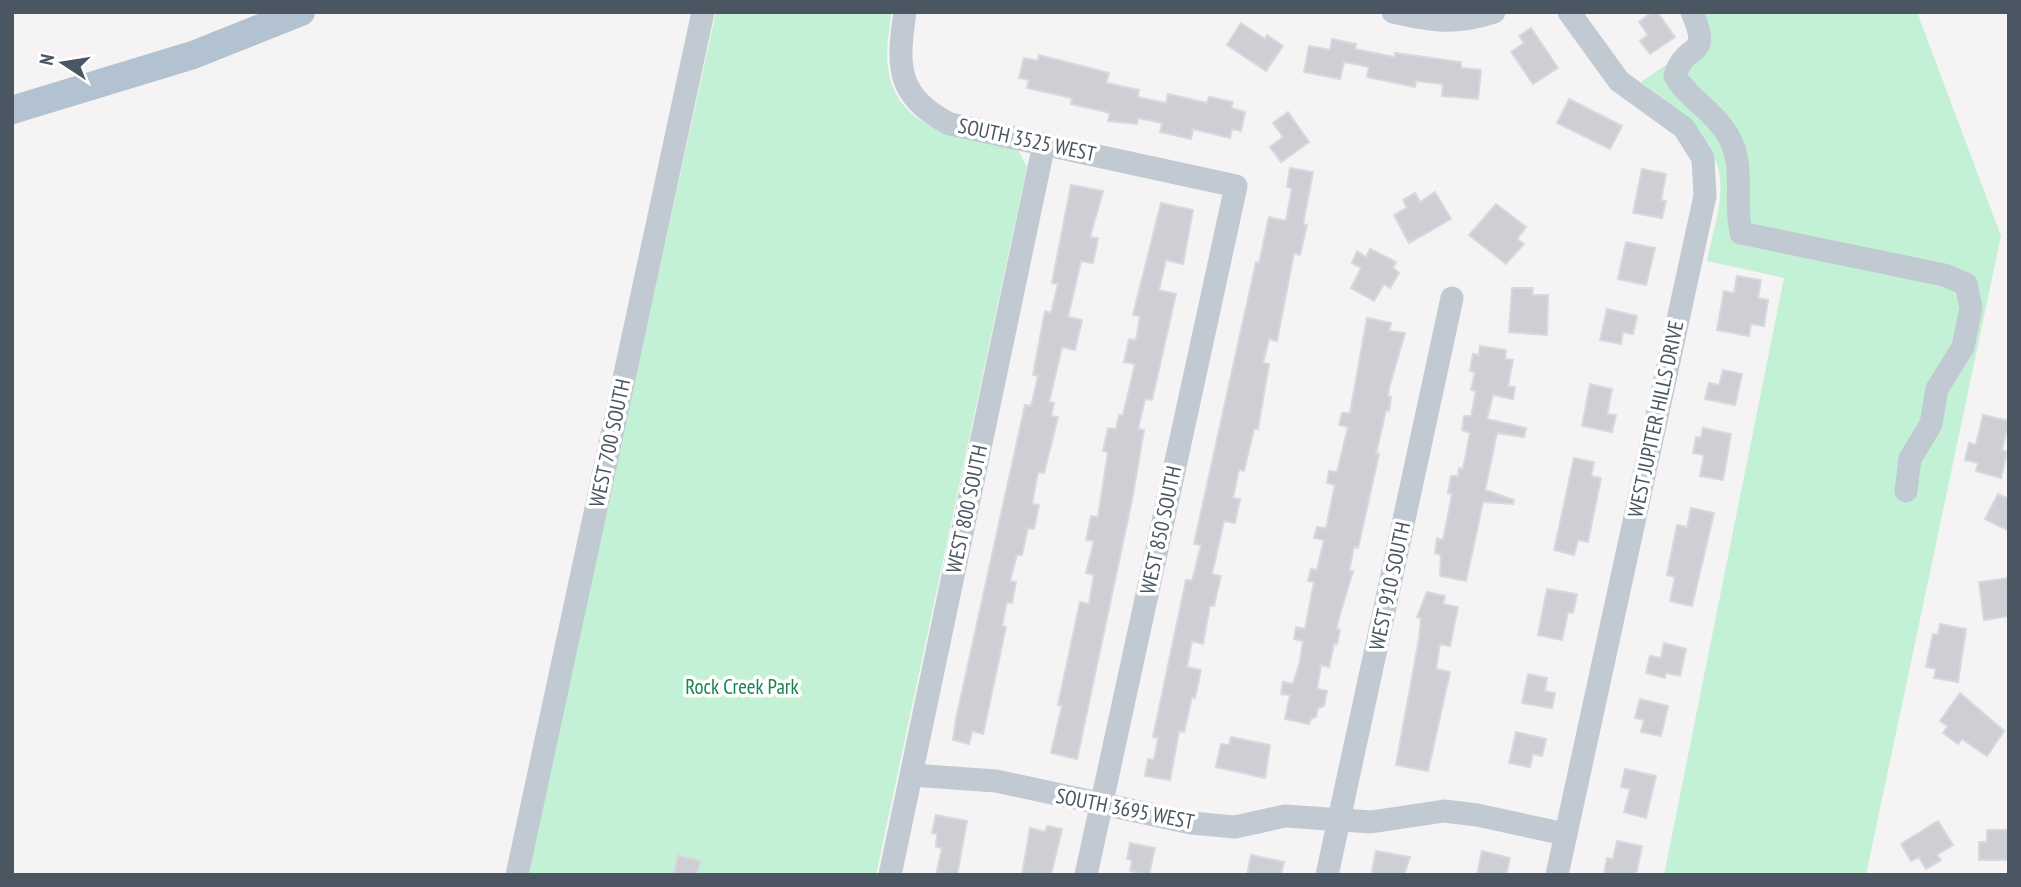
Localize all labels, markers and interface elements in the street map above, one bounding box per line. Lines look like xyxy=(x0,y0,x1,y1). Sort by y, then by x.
north arrow xyxy=(28,28,98,98)
text: N xyxy=(34,52,59,67)
street label: SOUTH 3525 WEST xyxy=(956,112,1099,167)
street label: WEST JUPITER HILLS DRIVE xyxy=(1621,318,1690,520)
street label: WEST 700 SOUTH xyxy=(583,376,636,509)
street label: WEST 800 SOUTH xyxy=(940,442,993,575)
street label: WEST 850 SOUTH xyxy=(1134,463,1187,596)
street label: WEST 910 SOUTH xyxy=(1363,519,1416,652)
park label: Rock Creek Park xyxy=(685,673,799,700)
street label: SOUTH 3695 WEST xyxy=(1054,782,1197,835)

